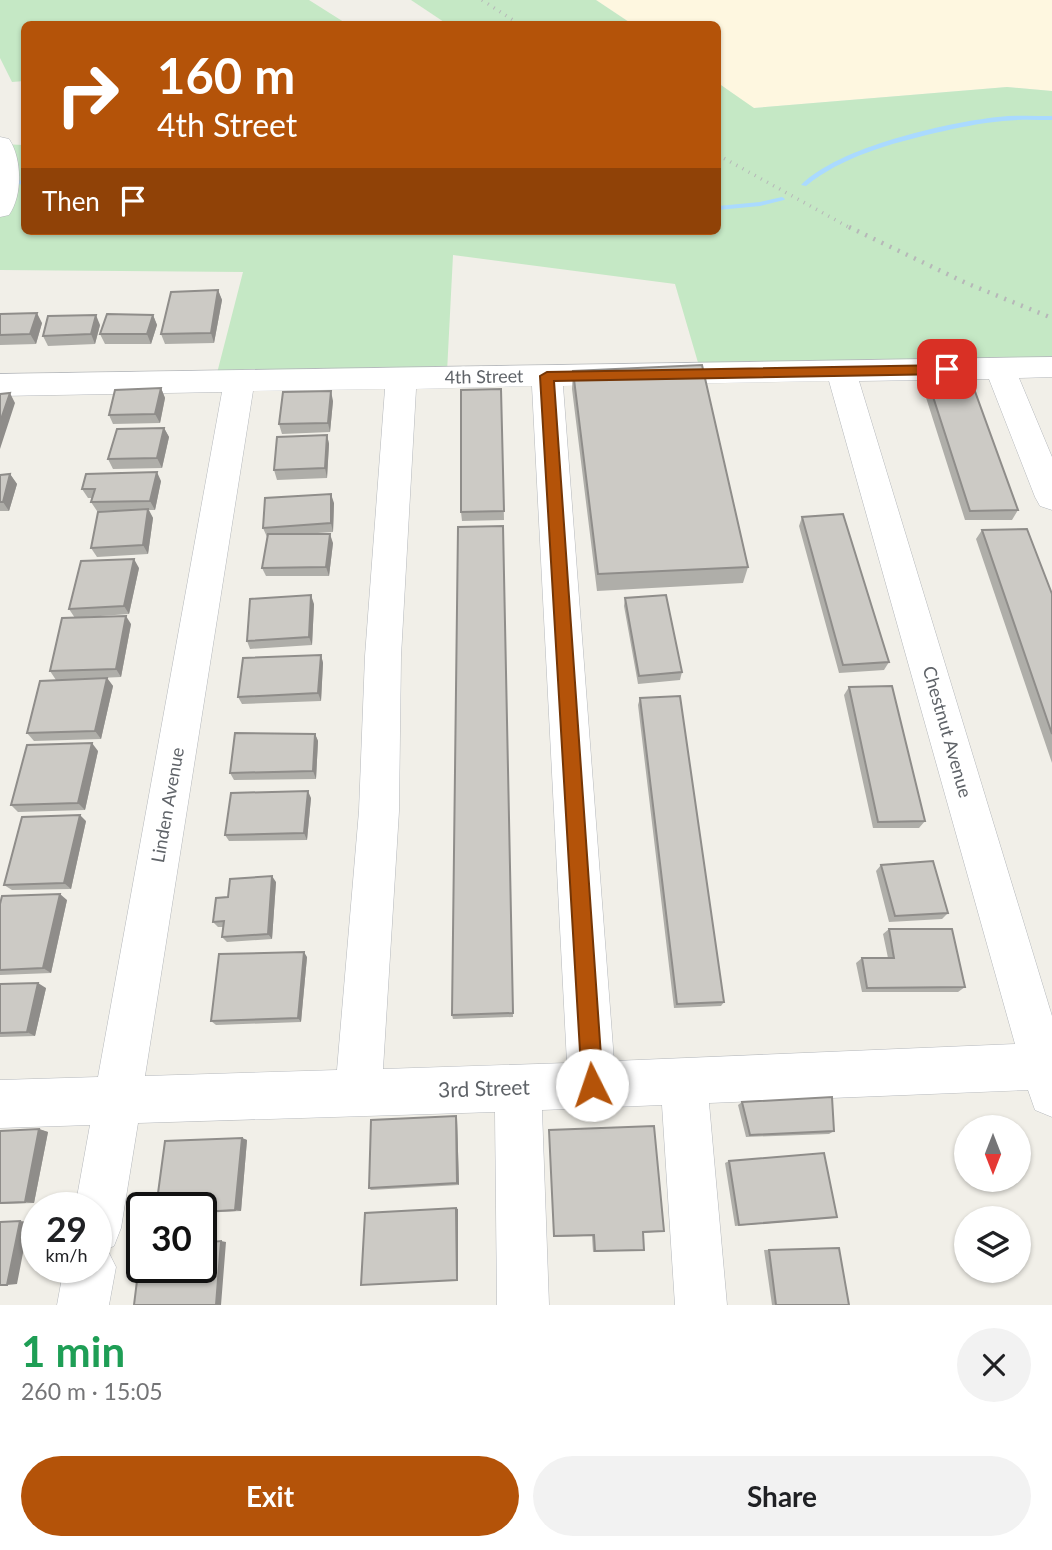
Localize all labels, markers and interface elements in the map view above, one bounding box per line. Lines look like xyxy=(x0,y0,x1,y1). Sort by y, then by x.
text: 160 m xyxy=(157,46,295,104)
icon: right xyxy=(42,49,133,140)
text: 4th Street xyxy=(157,105,297,144)
icon: arrive xyxy=(114,182,152,220)
text: Then xyxy=(42,185,100,217)
pin xyxy=(917,339,977,399)
icon: arrive xyxy=(928,350,966,388)
street label: 4th Street xyxy=(444,364,524,388)
street label: Chestnut Avenue xyxy=(919,663,977,800)
street label: Linden Avenue xyxy=(146,745,188,864)
position arrow xyxy=(555,1048,629,1122)
street label: 3rd Street xyxy=(438,1073,531,1102)
north arrow xyxy=(954,1115,1031,1192)
map controls xyxy=(954,1115,1031,1283)
speed limit sign: 30 xyxy=(126,1192,217,1283)
button: layers xyxy=(954,1206,1031,1283)
text: 29 xyxy=(46,1207,87,1249)
text: km/h xyxy=(45,1244,88,1266)
text: 1 min xyxy=(21,1326,125,1376)
button: close xyxy=(957,1328,1031,1402)
text: 260 m · 15:05 xyxy=(21,1377,163,1405)
button: Exit xyxy=(21,1456,519,1536)
button: Share xyxy=(533,1456,1031,1536)

